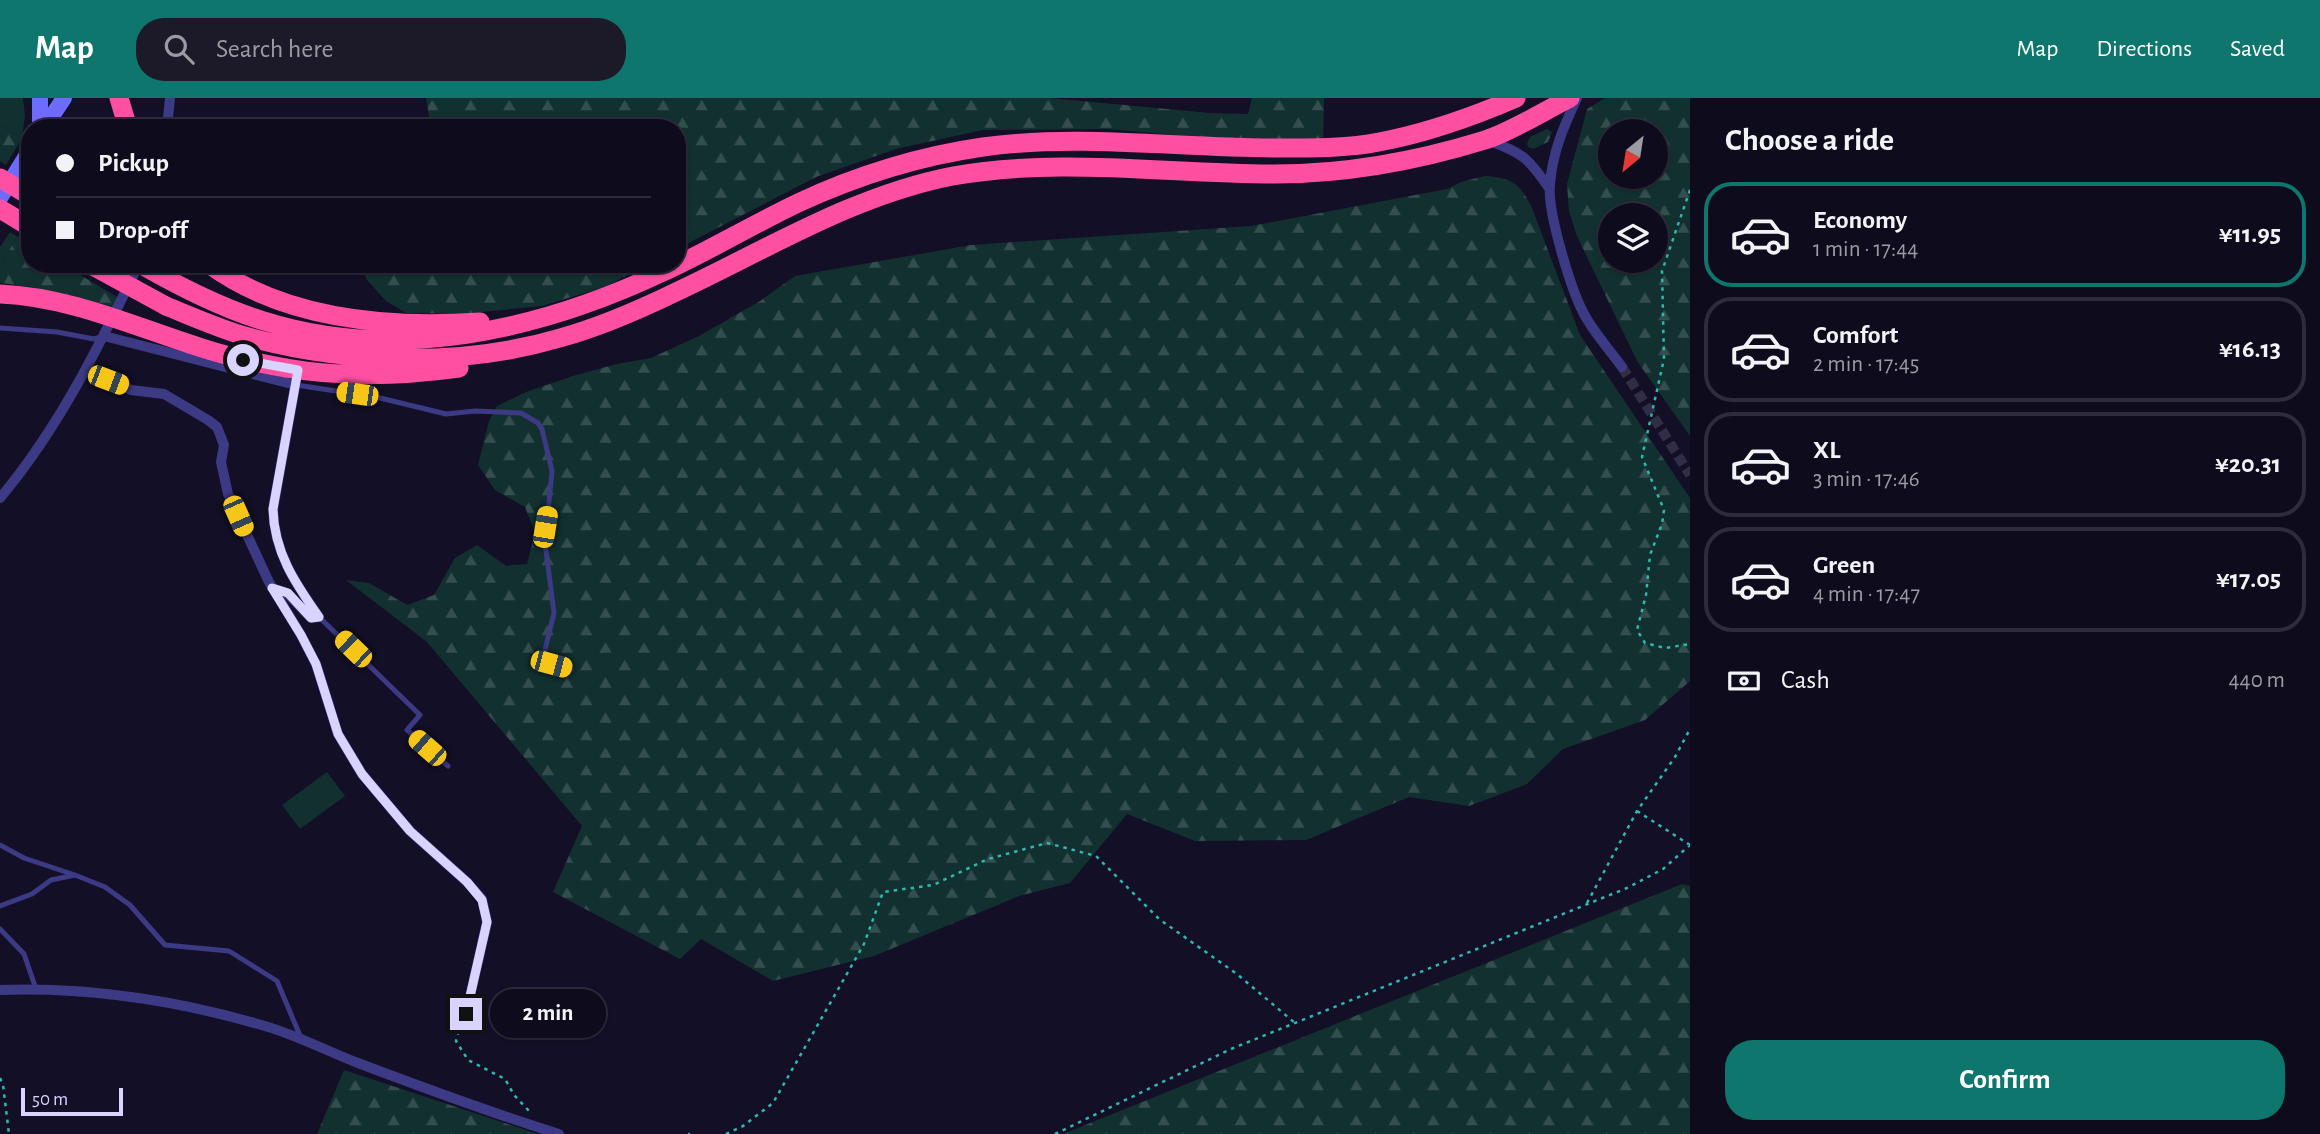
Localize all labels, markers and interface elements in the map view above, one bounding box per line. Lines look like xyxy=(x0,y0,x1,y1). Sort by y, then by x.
search box xyxy=(136,18,626,81)
icon: search xyxy=(160,30,198,68)
text: Map xyxy=(35,32,94,65)
text: Search here xyxy=(216,36,334,62)
text: Map xyxy=(2016,37,2058,61)
text: Directions xyxy=(2096,37,2192,61)
text: Saved xyxy=(2230,37,2285,61)
north arrow xyxy=(1598,119,1668,189)
map controls xyxy=(1598,119,1668,273)
text: Choose a ride xyxy=(1725,124,1894,156)
text: Pickup xyxy=(98,150,169,176)
button: layers xyxy=(1598,203,1668,273)
icon: car xyxy=(1729,203,1792,266)
text: Economy xyxy=(1813,207,1907,233)
text: Drop-off xyxy=(98,217,187,243)
text: ¥11.95 xyxy=(2219,221,2281,247)
text: 1 min · 17:44 xyxy=(1813,238,1918,261)
icon: car xyxy=(1729,318,1792,381)
text: Comfort xyxy=(1813,322,1898,348)
text: ¥16.13 xyxy=(2219,336,2281,362)
route start xyxy=(227,344,259,376)
text: 2 min · 17:45 xyxy=(1813,353,1919,376)
car xyxy=(85,363,132,397)
car xyxy=(335,381,380,407)
icon: car xyxy=(1729,433,1792,496)
text: XL xyxy=(1813,437,1840,463)
text: ¥20.31 xyxy=(2215,451,2281,477)
text: 3 min · 17:46 xyxy=(1813,468,1920,491)
car xyxy=(220,493,257,539)
car xyxy=(532,505,559,549)
icon: car xyxy=(1729,548,1792,611)
text: Green xyxy=(1813,552,1875,578)
text: ¥17.05 xyxy=(2216,566,2281,592)
text: 4 min · 17:47 xyxy=(1813,583,1920,606)
car xyxy=(331,627,376,671)
car xyxy=(528,648,575,680)
icon: cash xyxy=(1725,662,1763,700)
text: Cash xyxy=(1781,667,1830,693)
text: 440 m xyxy=(2229,669,2285,692)
car xyxy=(405,726,450,770)
callout: 2 min xyxy=(490,990,606,1038)
route end xyxy=(450,998,482,1030)
text: 2 min xyxy=(522,1002,574,1025)
button: Confirm xyxy=(1725,1040,2285,1120)
scale bar xyxy=(21,1085,122,1117)
text: 50 m xyxy=(32,1090,68,1109)

